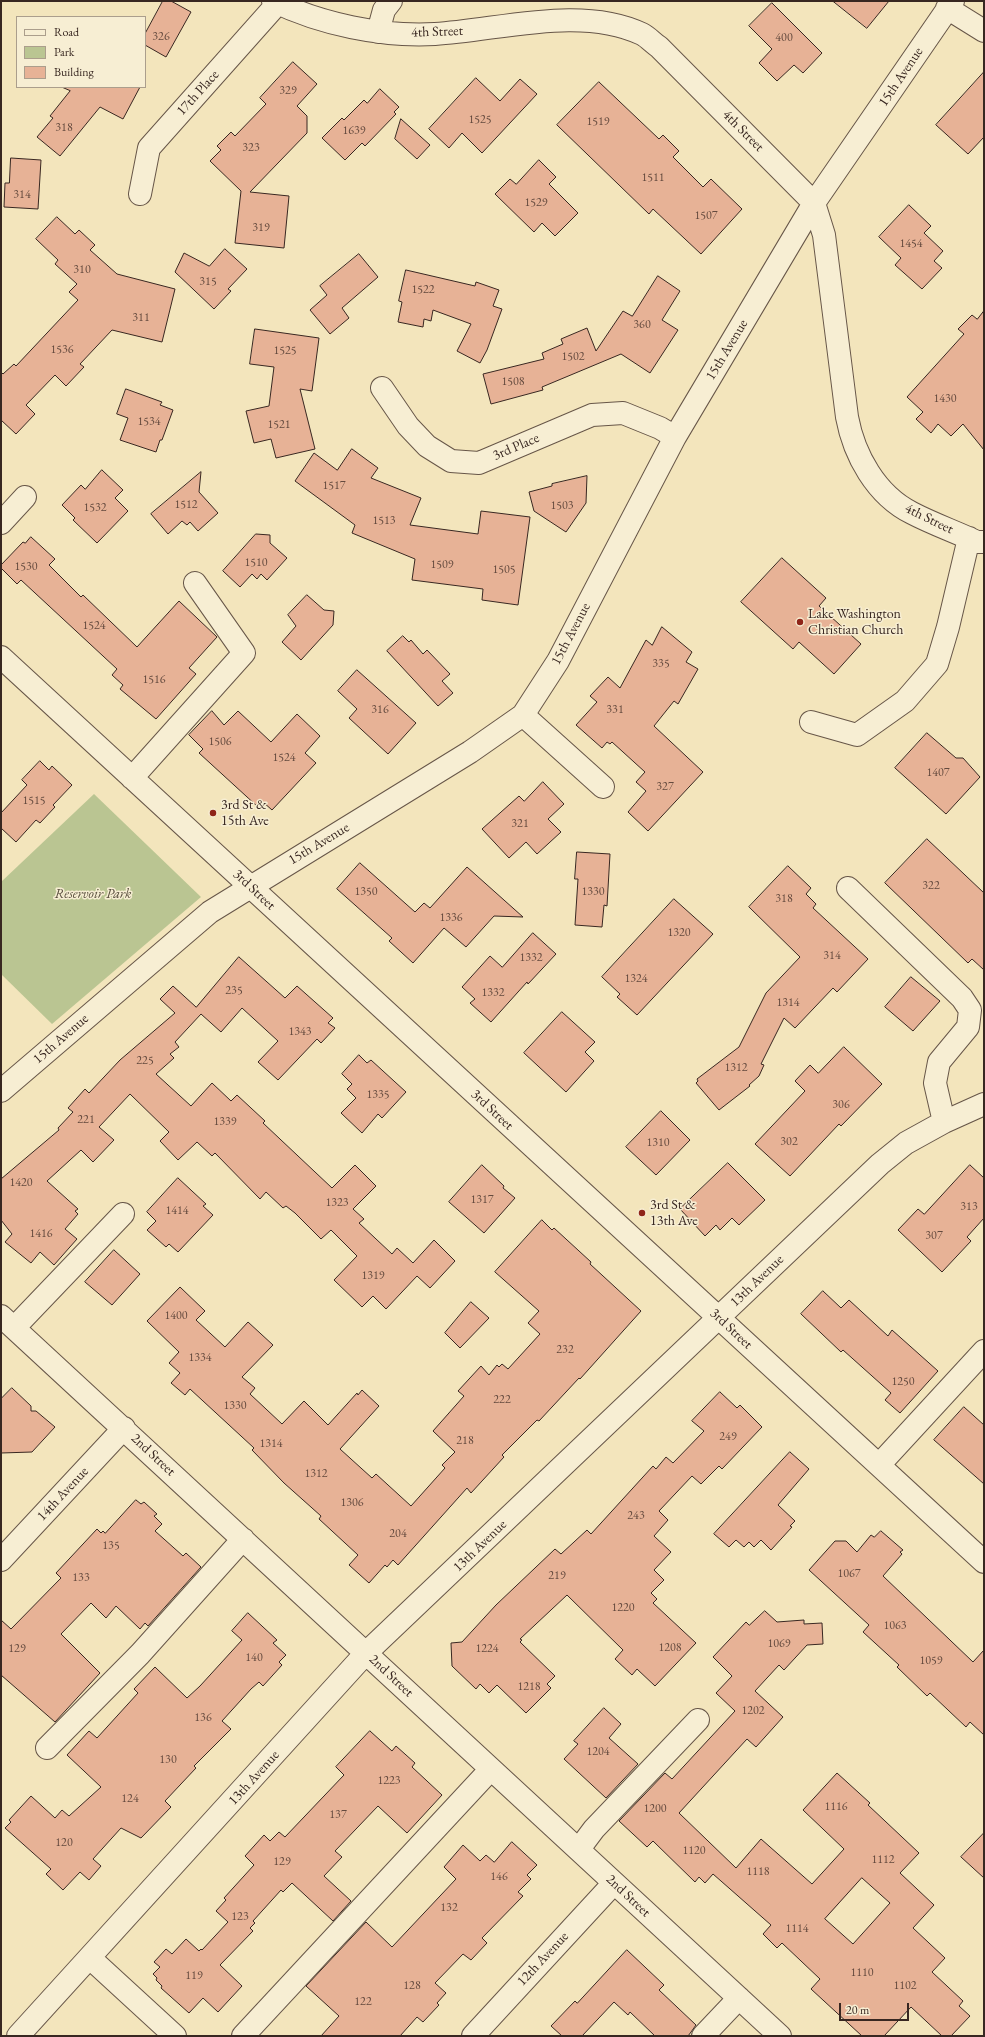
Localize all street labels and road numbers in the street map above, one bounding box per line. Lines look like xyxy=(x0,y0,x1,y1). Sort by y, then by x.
street label: 4th Street xyxy=(411,23,463,41)
street label: 15th Avenue xyxy=(875,44,927,110)
street label: 17th Place xyxy=(173,67,223,119)
street label: 4th Street xyxy=(719,107,767,155)
street label: 15th Avenue xyxy=(702,317,752,383)
street label: 3rd Place xyxy=(490,430,542,464)
street label: 4th Street xyxy=(902,500,956,538)
street label: 15th Avenue xyxy=(548,600,594,668)
street label: 15th Avenue xyxy=(286,819,352,869)
street label: 3rd Street xyxy=(229,866,279,914)
street label: 15th Avenue xyxy=(30,1010,92,1068)
street label: 3rd Street xyxy=(467,1086,517,1134)
street label: 13th Avenue xyxy=(727,1251,787,1311)
street label: 3rd Street xyxy=(706,1305,756,1353)
street label: 2nd Street xyxy=(127,1430,179,1480)
street label: 14th Avenue xyxy=(34,1463,92,1525)
street label: 13th Avenue xyxy=(450,1516,510,1576)
street label: 2nd Street xyxy=(365,1651,417,1701)
street label: 13th Avenue xyxy=(225,1747,283,1809)
street label: 2nd Street xyxy=(602,1871,654,1921)
street label: 12th Avenue xyxy=(514,1928,572,1990)

